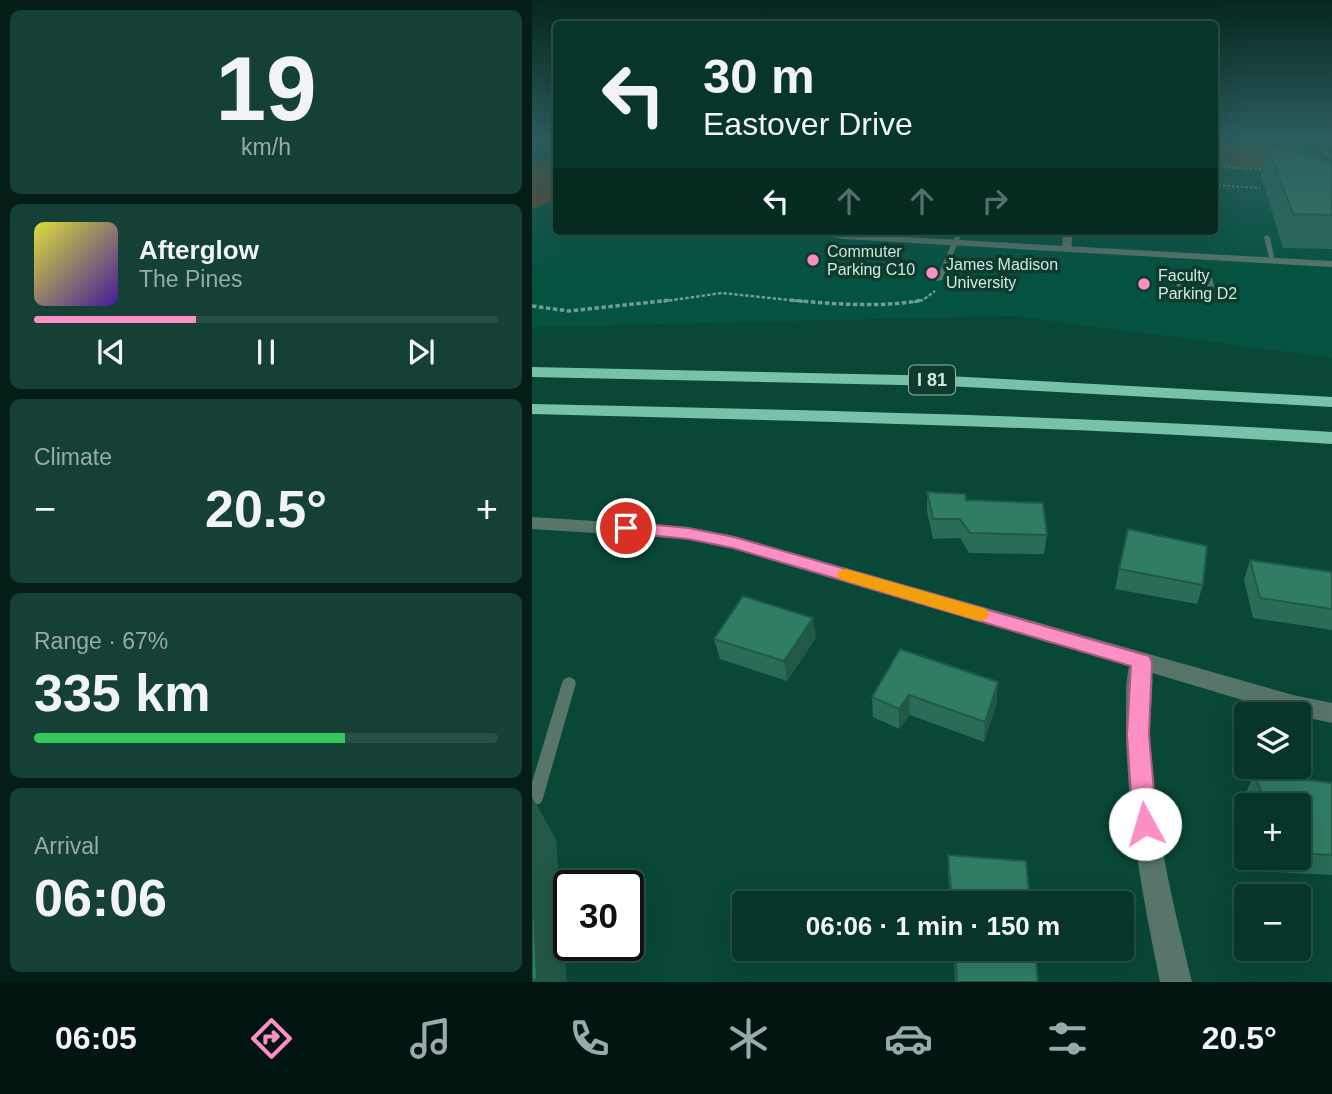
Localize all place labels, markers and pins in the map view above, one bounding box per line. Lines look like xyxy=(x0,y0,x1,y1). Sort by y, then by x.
place label: Commuter Parking C10 xyxy=(827,243,915,278)
marker: Commuter Parking C10 xyxy=(805,252,821,268)
place label: James Madison University xyxy=(946,256,1058,291)
marker: James Madison University xyxy=(924,265,940,281)
place label: Faculty Parking D2 xyxy=(1158,267,1237,302)
marker: Faculty Parking D2 xyxy=(1136,276,1152,292)
pin xyxy=(596,498,656,558)

